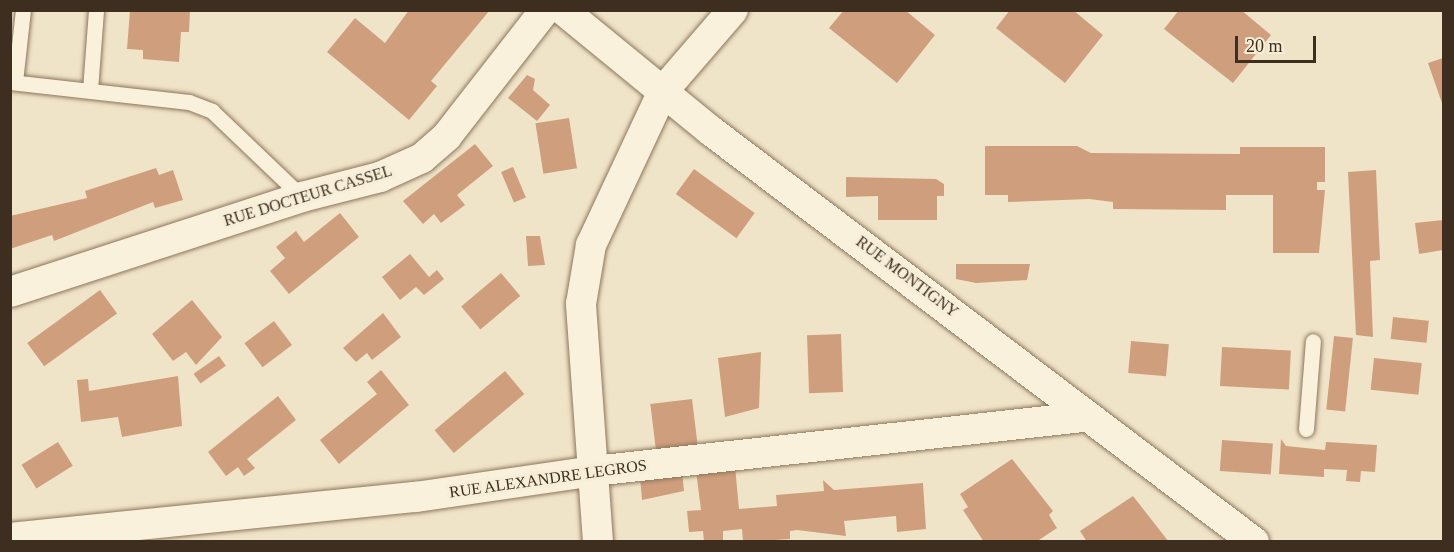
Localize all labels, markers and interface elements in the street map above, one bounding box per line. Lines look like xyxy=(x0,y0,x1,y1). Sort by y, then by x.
scale bar xyxy=(1238,24,1319,62)
text: 20 m xyxy=(1246,36,1283,56)
street label: RUE DOCTEUR CASSEL xyxy=(221,161,395,231)
street label: RUE MONTIGNY xyxy=(852,232,962,322)
street label: RUE ALEXANDRE LEGROS xyxy=(448,456,648,502)

